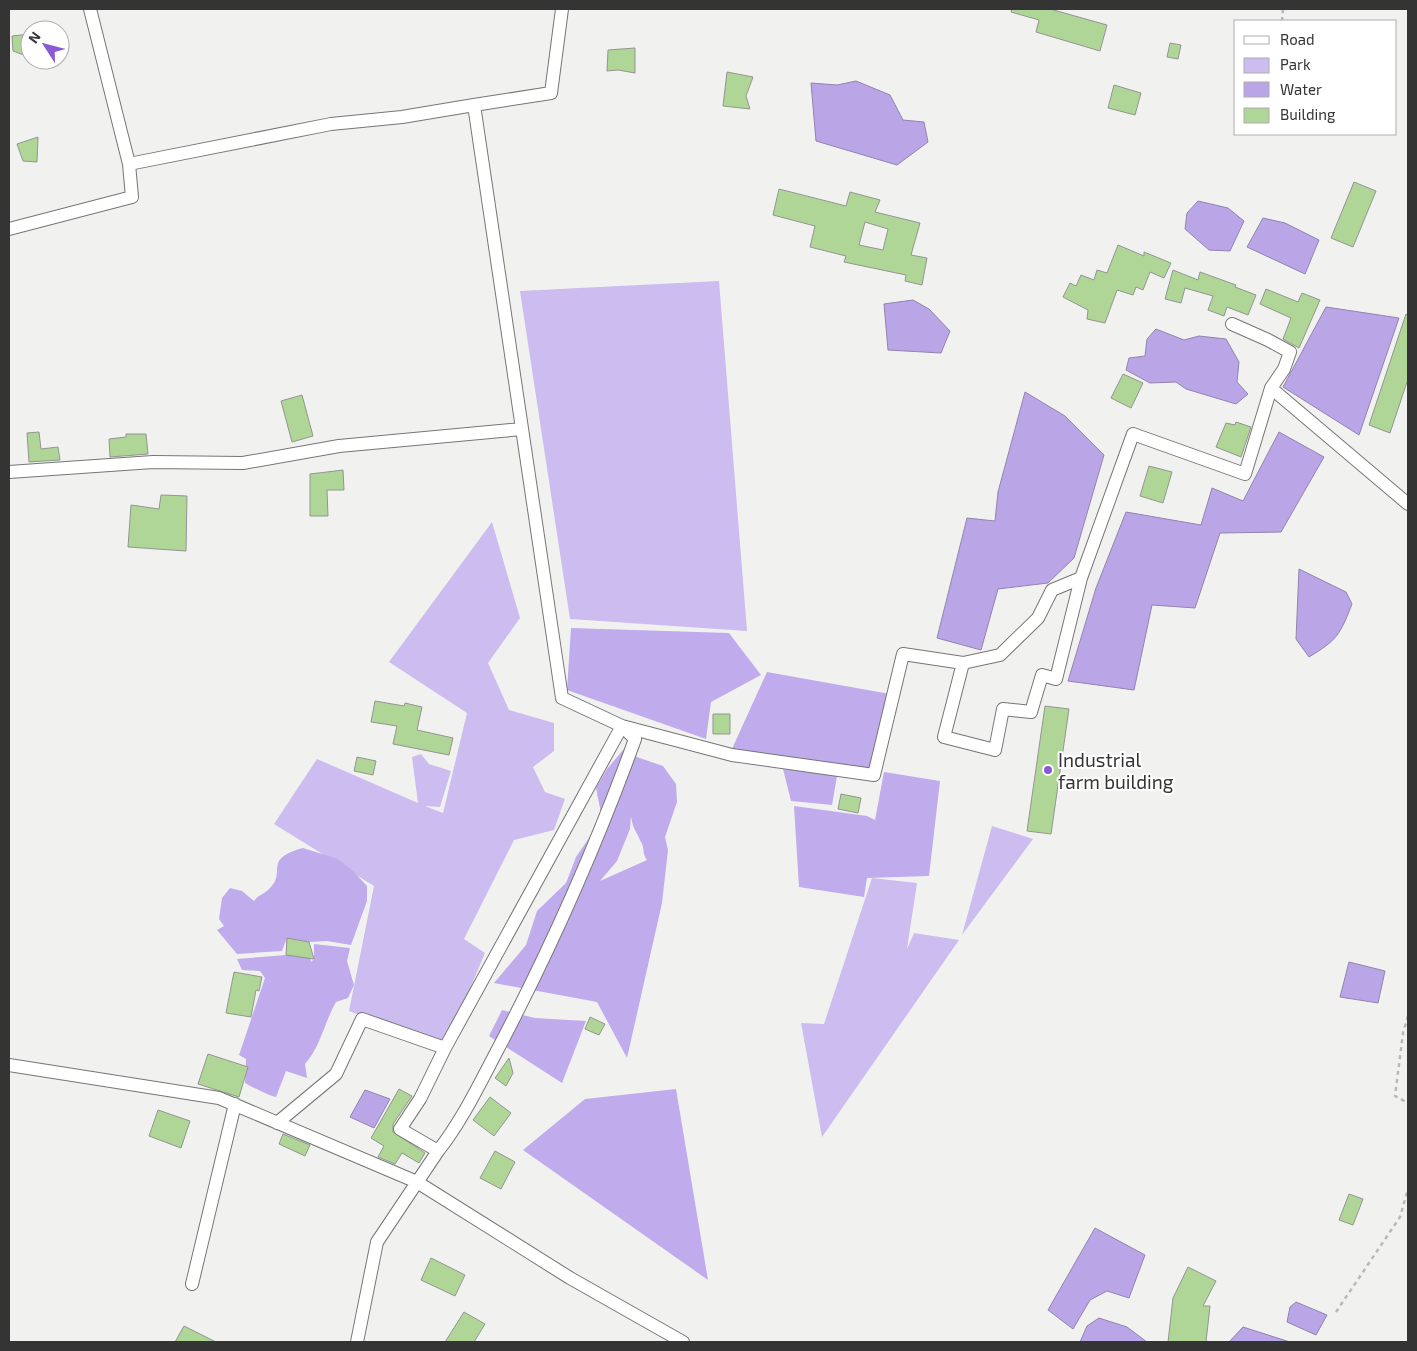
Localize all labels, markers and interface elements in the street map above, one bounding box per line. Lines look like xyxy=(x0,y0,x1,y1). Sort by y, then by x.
north arrow xyxy=(20,20,70,70)
legend xyxy=(1234,20,1397,135)
text: N xyxy=(24,28,44,46)
text: Road xyxy=(1280,30,1315,48)
text: Park xyxy=(1280,55,1311,73)
text: Water xyxy=(1280,80,1322,98)
text: Building xyxy=(1280,105,1336,123)
place label: Industrial farm building xyxy=(1058,748,1174,793)
marker: Industrial farm building xyxy=(1042,764,1054,776)

